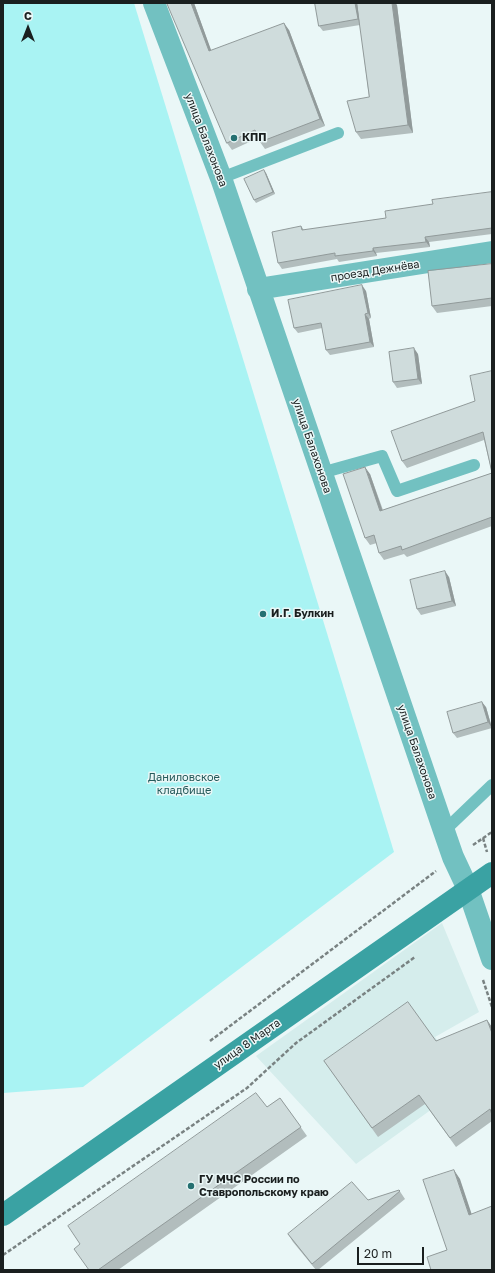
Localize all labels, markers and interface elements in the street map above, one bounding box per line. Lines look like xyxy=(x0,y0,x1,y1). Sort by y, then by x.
north arrow xyxy=(8,8,48,48)
text: С xyxy=(24,9,32,22)
street label: улица Балахонова xyxy=(182,91,230,189)
place label: КПП xyxy=(242,131,267,145)
marker: КПП xyxy=(229,133,239,143)
street label: проезд Дежнёва xyxy=(330,257,420,285)
street label: улица Балахонова xyxy=(290,397,334,495)
place label: И.Г. Булкин xyxy=(271,607,334,621)
marker: И.Г. Булкин xyxy=(258,609,268,619)
street label: улица Балахонова xyxy=(395,703,439,801)
park label: Даниловское кладбище xyxy=(148,771,220,797)
street label: улица 8 Марта xyxy=(211,1016,283,1072)
place label: ГУ МЧС России по Ставропольскому краю xyxy=(199,1173,329,1199)
marker: ГУ МЧС России по Ставропольскому краю xyxy=(186,1181,196,1191)
scale bar xyxy=(359,1239,426,1265)
text: 20 m xyxy=(364,1246,392,1261)

